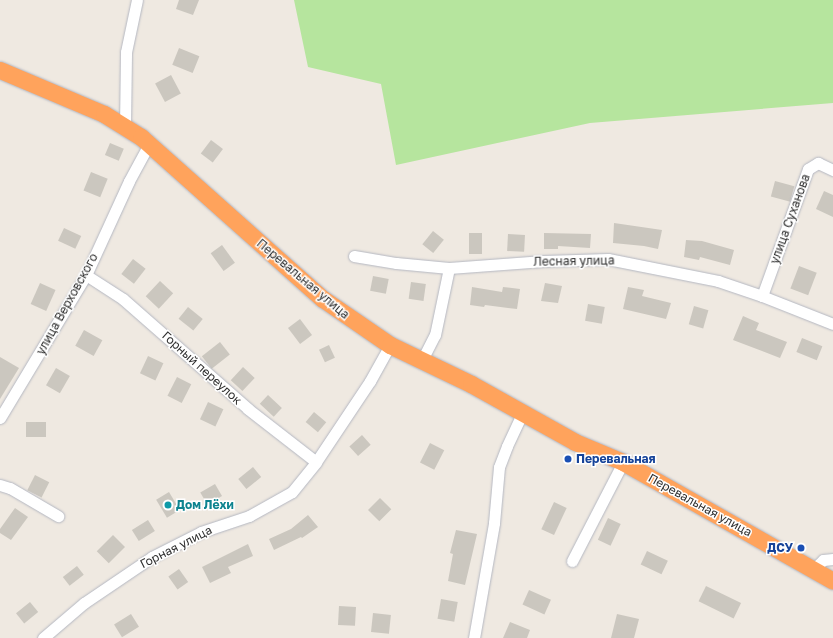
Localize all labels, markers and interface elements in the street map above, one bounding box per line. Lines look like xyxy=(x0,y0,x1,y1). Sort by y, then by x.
street label: улица Суханова xyxy=(767,172,813,266)
street label: Перевальная улица xyxy=(254,236,352,322)
street label: улица Верховского xyxy=(33,251,101,357)
street label: Лесная улица xyxy=(533,253,615,269)
street label: Горный переулок xyxy=(159,328,245,408)
place label: Перевальная xyxy=(576,452,656,466)
marker: Перевальная xyxy=(563,454,573,464)
street label: Перевальная улица xyxy=(646,471,754,539)
place label: Дом Лёхи xyxy=(176,498,234,512)
marker: Дом Лёхи xyxy=(163,500,173,510)
street label: Горная улица xyxy=(138,523,214,571)
place label: ДСУ xyxy=(767,541,793,555)
marker: ДСУ xyxy=(796,543,806,553)

